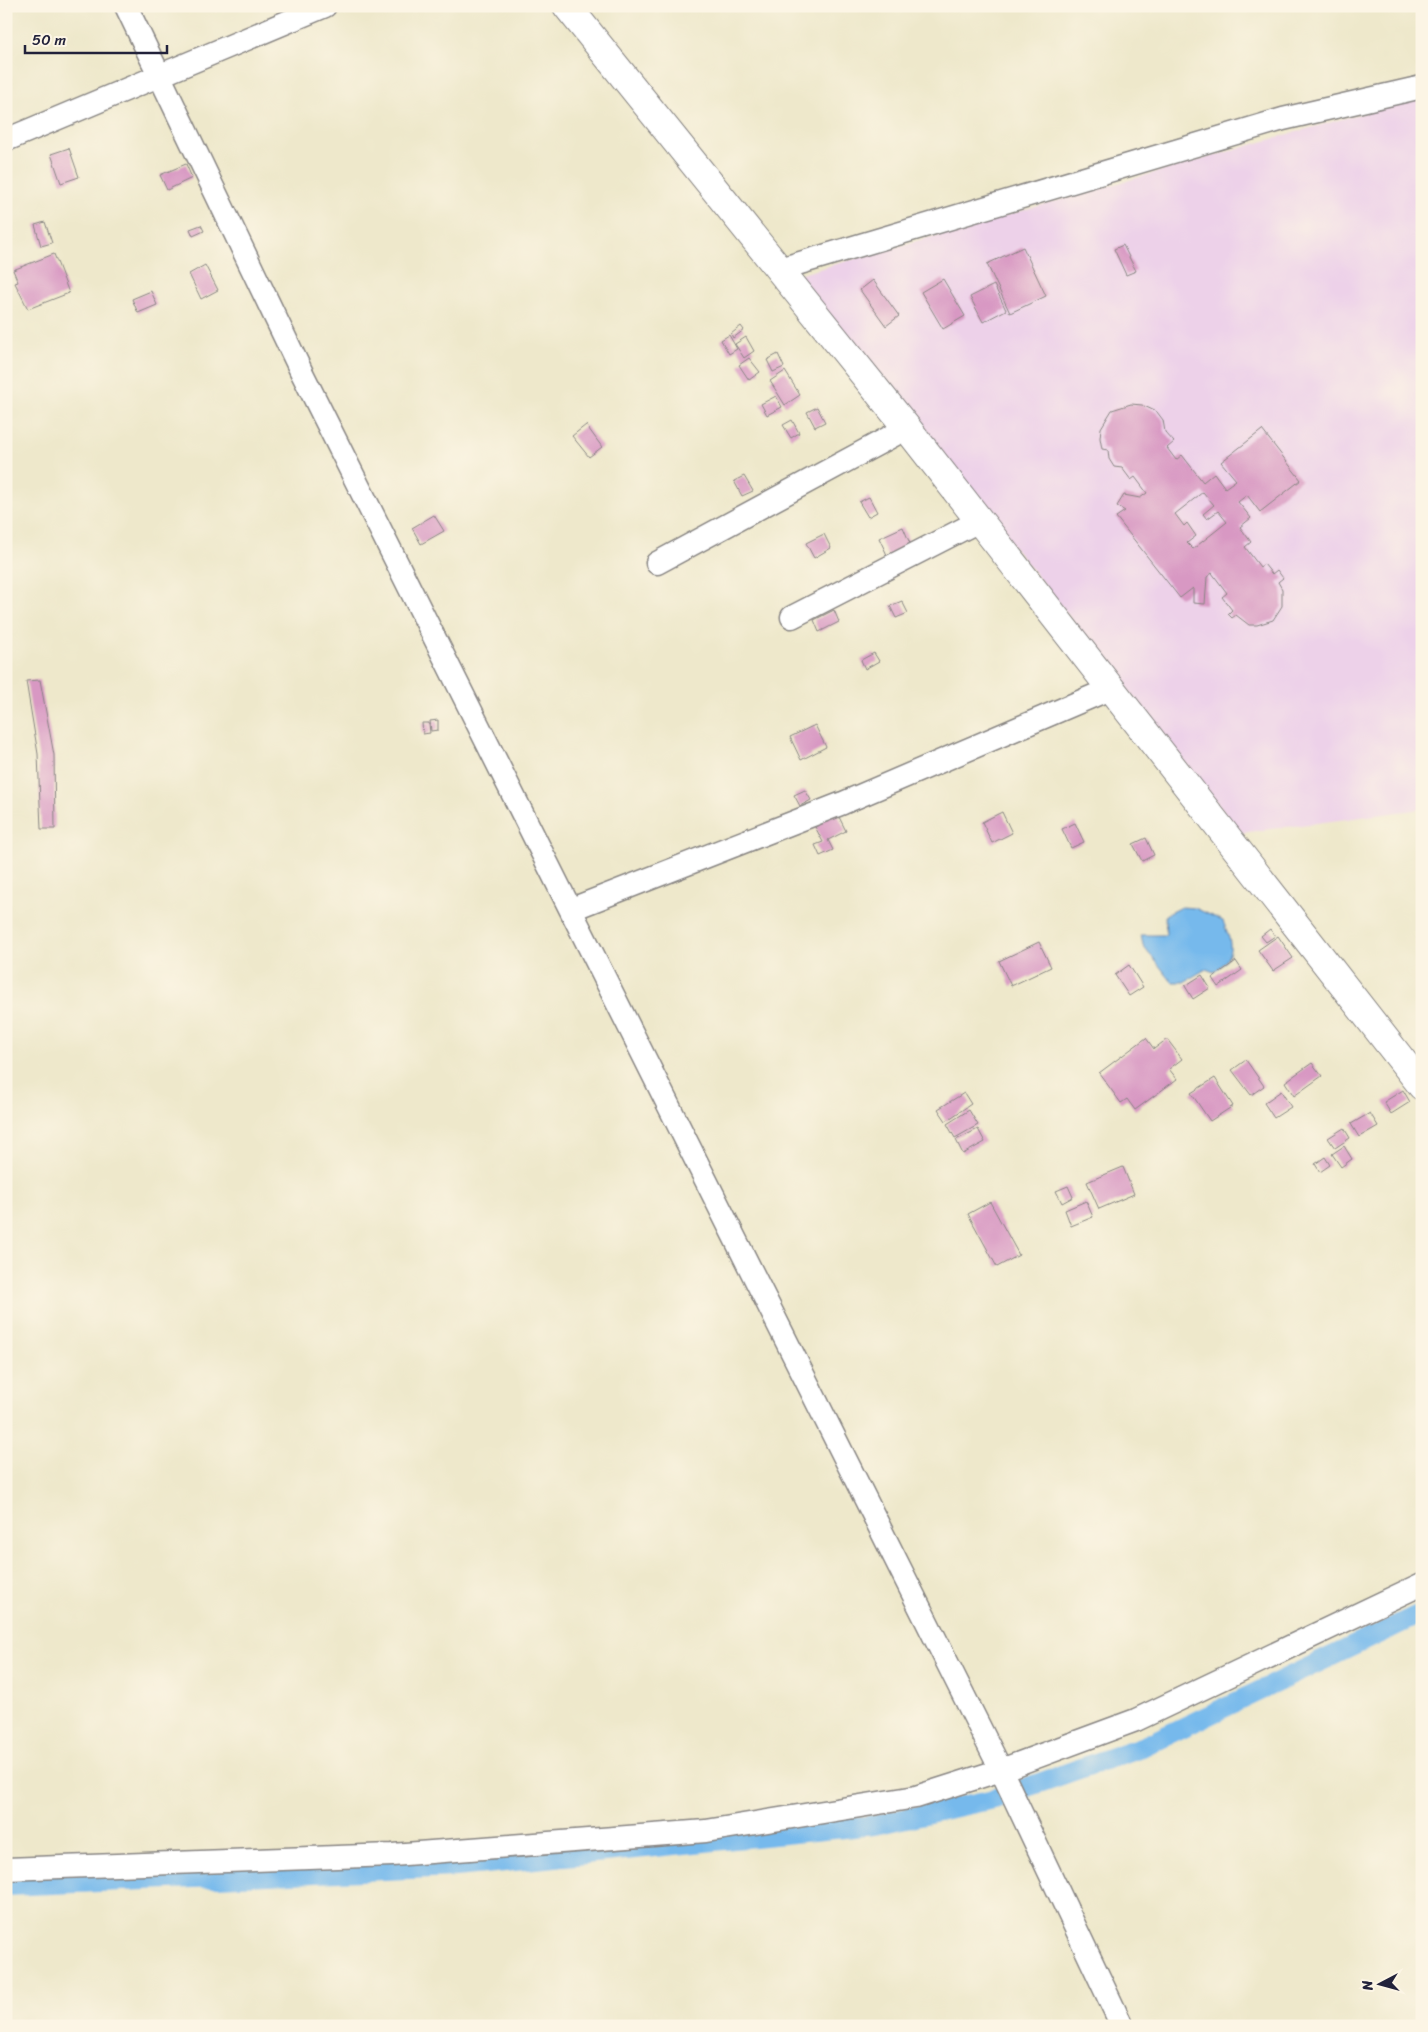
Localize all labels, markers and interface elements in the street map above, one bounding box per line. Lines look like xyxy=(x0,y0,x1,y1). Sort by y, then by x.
scale bar xyxy=(25,22,168,54)
text: 50 m xyxy=(32,27,67,53)
north arrow xyxy=(1356,1960,1406,2010)
text: N xyxy=(1355,1979,1381,1992)

